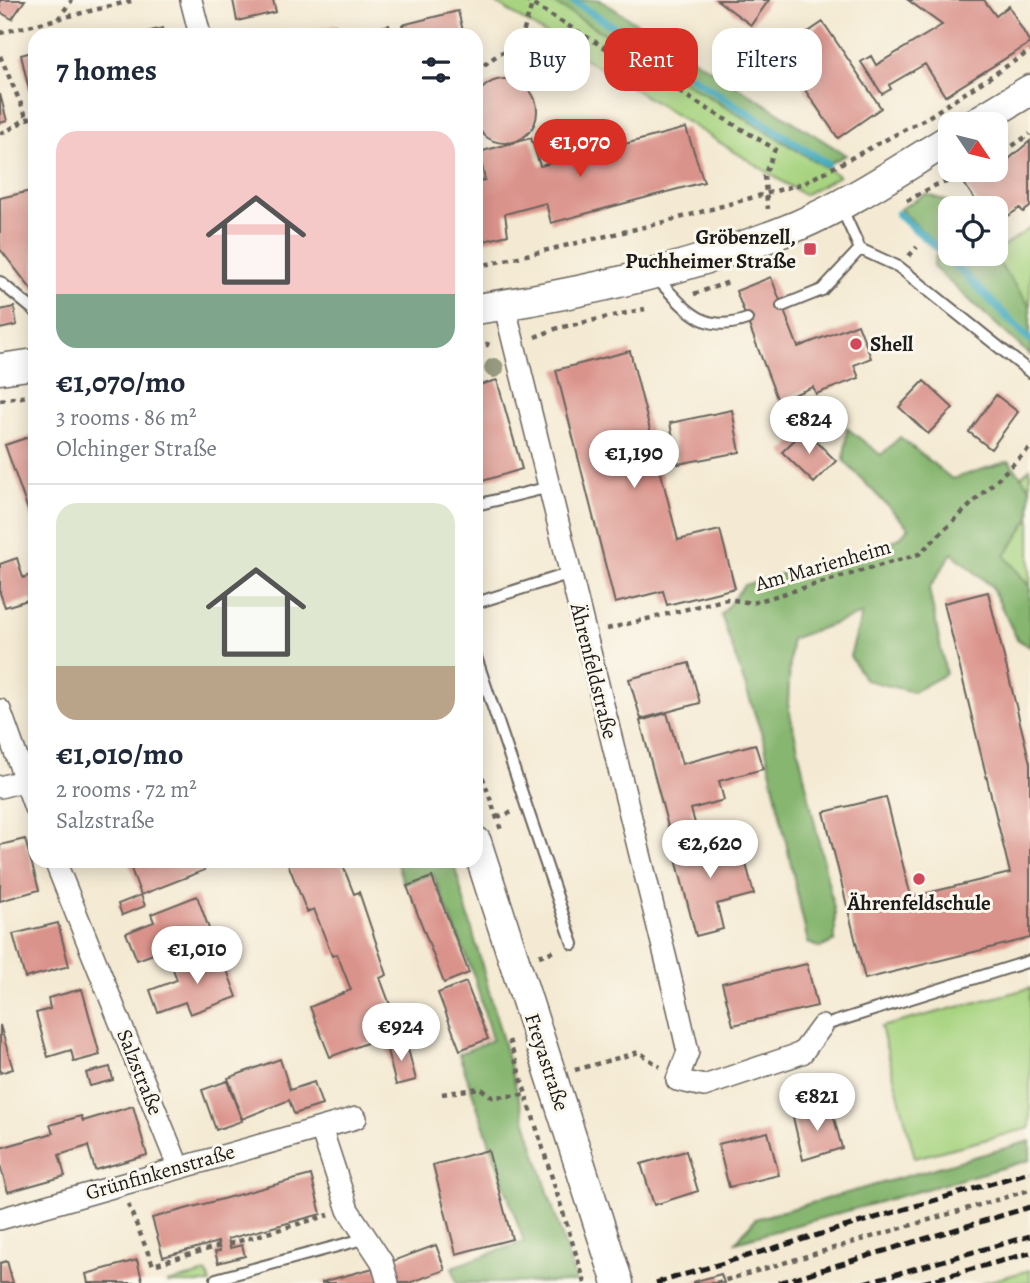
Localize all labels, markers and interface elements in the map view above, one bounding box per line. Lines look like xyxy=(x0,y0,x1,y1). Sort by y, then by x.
chip: Buy xyxy=(504,28,590,91)
chip: Rent xyxy=(604,28,698,91)
chip: Filters xyxy=(712,28,822,91)
text: 7 homes xyxy=(56,50,157,90)
icon: filters xyxy=(417,51,455,89)
north arrow xyxy=(938,112,1008,182)
map controls xyxy=(938,112,1008,266)
pin: €1,070 xyxy=(523,120,637,179)
text: €1,070 xyxy=(550,126,610,157)
icon: home xyxy=(193,177,319,303)
button: locate xyxy=(938,196,1008,266)
place label: Gröbenzell, Puchheimer Straße xyxy=(625,223,796,275)
marker: Gröbenzell, Puchheimer Straße xyxy=(802,241,818,257)
place label: Shell xyxy=(870,330,914,358)
marker: Shell xyxy=(848,336,864,352)
text: €1,070/mo xyxy=(56,362,186,402)
pin: €824 xyxy=(768,396,850,456)
text: 3 rooms · 86 m² xyxy=(56,402,197,433)
text: €824 xyxy=(786,403,832,434)
pin: €1,190 xyxy=(577,430,691,490)
text: Olchinger Straße xyxy=(56,433,217,464)
text: €1,190 xyxy=(605,437,663,468)
street label: Am Marienheim xyxy=(751,532,894,598)
icon: home xyxy=(193,549,319,675)
street label: Ährenfeldstraße xyxy=(563,599,624,742)
text: €1,010/mo xyxy=(56,734,183,774)
text: 2 rooms · 72 m² xyxy=(56,774,197,805)
text: Salzstraße xyxy=(56,805,155,836)
pin: €2,620 xyxy=(653,820,767,880)
text: €2,620 xyxy=(678,827,742,858)
marker: Ährenfeldschule xyxy=(911,871,927,887)
place label: Ährenfeldschule xyxy=(846,889,991,917)
pin: €1,010 xyxy=(140,926,254,986)
text: €1,010 xyxy=(168,933,227,964)
pin: €924 xyxy=(360,1004,442,1063)
text: €924 xyxy=(378,1010,424,1041)
street label: Freyastraße xyxy=(518,1010,576,1114)
street label: Salzstraße xyxy=(110,1025,170,1119)
pin: €821 xyxy=(776,1074,858,1133)
text: €821 xyxy=(795,1080,839,1111)
street label: Grünfinkenstraße xyxy=(82,1137,238,1207)

